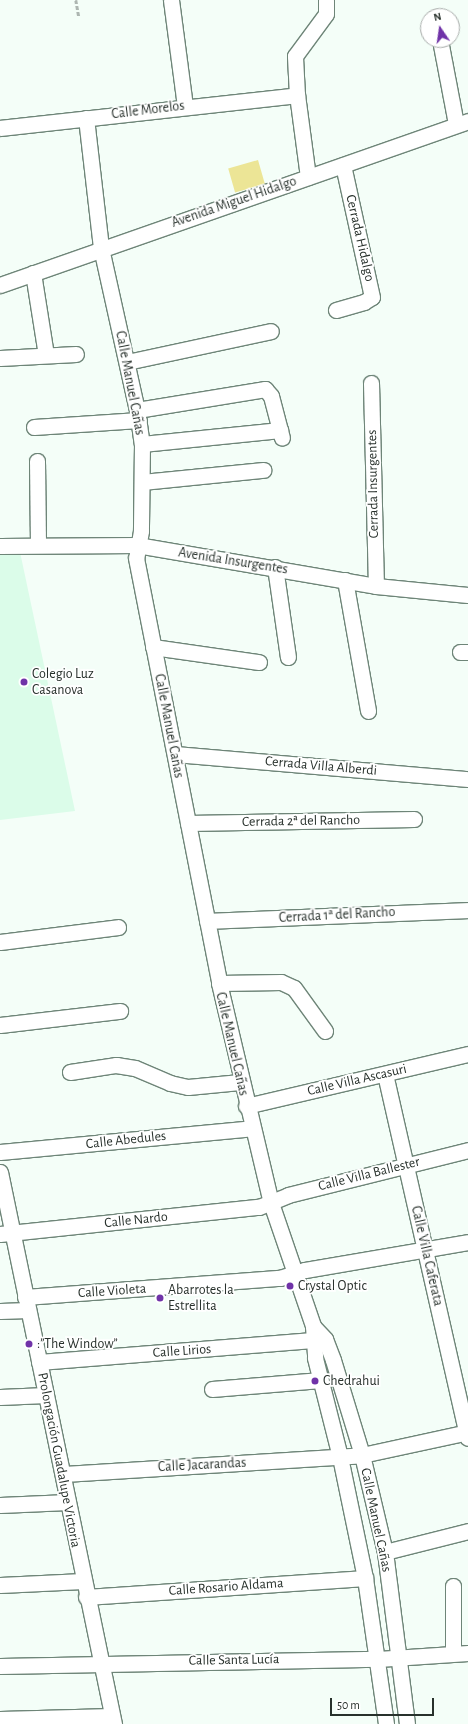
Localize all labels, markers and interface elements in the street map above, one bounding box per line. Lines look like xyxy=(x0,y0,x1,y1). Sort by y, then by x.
north arrow xyxy=(420,8,460,48)
text: N xyxy=(432,11,442,23)
street label: Calle Morelos xyxy=(111,97,185,123)
street label: Avenida Miguel Hidalgo xyxy=(169,173,299,231)
street label: Cerrada Hidalgo xyxy=(342,193,378,283)
street label: Calle Manuel Cañas xyxy=(112,330,148,436)
street label: Cerrada Insurgentes xyxy=(364,429,382,539)
street label: Avenida Insurgentes xyxy=(177,544,289,578)
place label: Colegio Luz Casanova xyxy=(32,666,94,698)
street label: Calle Manuel Cañas xyxy=(151,673,187,779)
marker: Colegio Luz Casanova xyxy=(19,677,29,687)
street label: Cerrada Villa Alberdi xyxy=(264,753,378,779)
street label: Cerrada 2ª del Rancho xyxy=(242,812,360,830)
street label: Cerrada 1ª del Rancho xyxy=(278,904,396,926)
street label: Calle Manuel Cañas xyxy=(212,991,252,1097)
street label: Calle Villa Ascasuri xyxy=(306,1060,408,1100)
street label: Calle Abedules xyxy=(85,1127,167,1153)
street label: Calle Villa Ballester xyxy=(316,1153,422,1195)
street label: Calle Villa Caferata xyxy=(407,1204,447,1308)
street label: Calle Nardo xyxy=(103,1208,169,1232)
place label: Crystal Optic xyxy=(298,1278,367,1294)
street label: Calle Violeta xyxy=(77,1280,147,1302)
marker: Crystal Optic xyxy=(285,1281,295,1291)
place label: Abarrotes la Estrellita xyxy=(168,1282,234,1314)
marker: Abarrotes la Estrellita xyxy=(155,1293,165,1303)
place label: :”The Window” xyxy=(37,1336,118,1352)
marker: :”The Window” xyxy=(24,1339,34,1349)
street label: Calle Lirios xyxy=(152,1341,212,1361)
street label: Prolongación Guadalupe Victoria xyxy=(34,1371,84,1549)
place label: Chedrahui xyxy=(323,1373,380,1389)
marker: Chedrahui xyxy=(310,1376,320,1386)
street label: Calle Jacarandas xyxy=(157,1454,247,1476)
street label: Calle Manuel Cañas xyxy=(357,1467,395,1573)
street label: Calle Rosario Aldama xyxy=(168,1575,284,1599)
street label: Calle Santa Lucía xyxy=(188,1651,280,1669)
scale bar xyxy=(332,1690,436,1716)
text: 50 m xyxy=(337,1699,360,1711)

